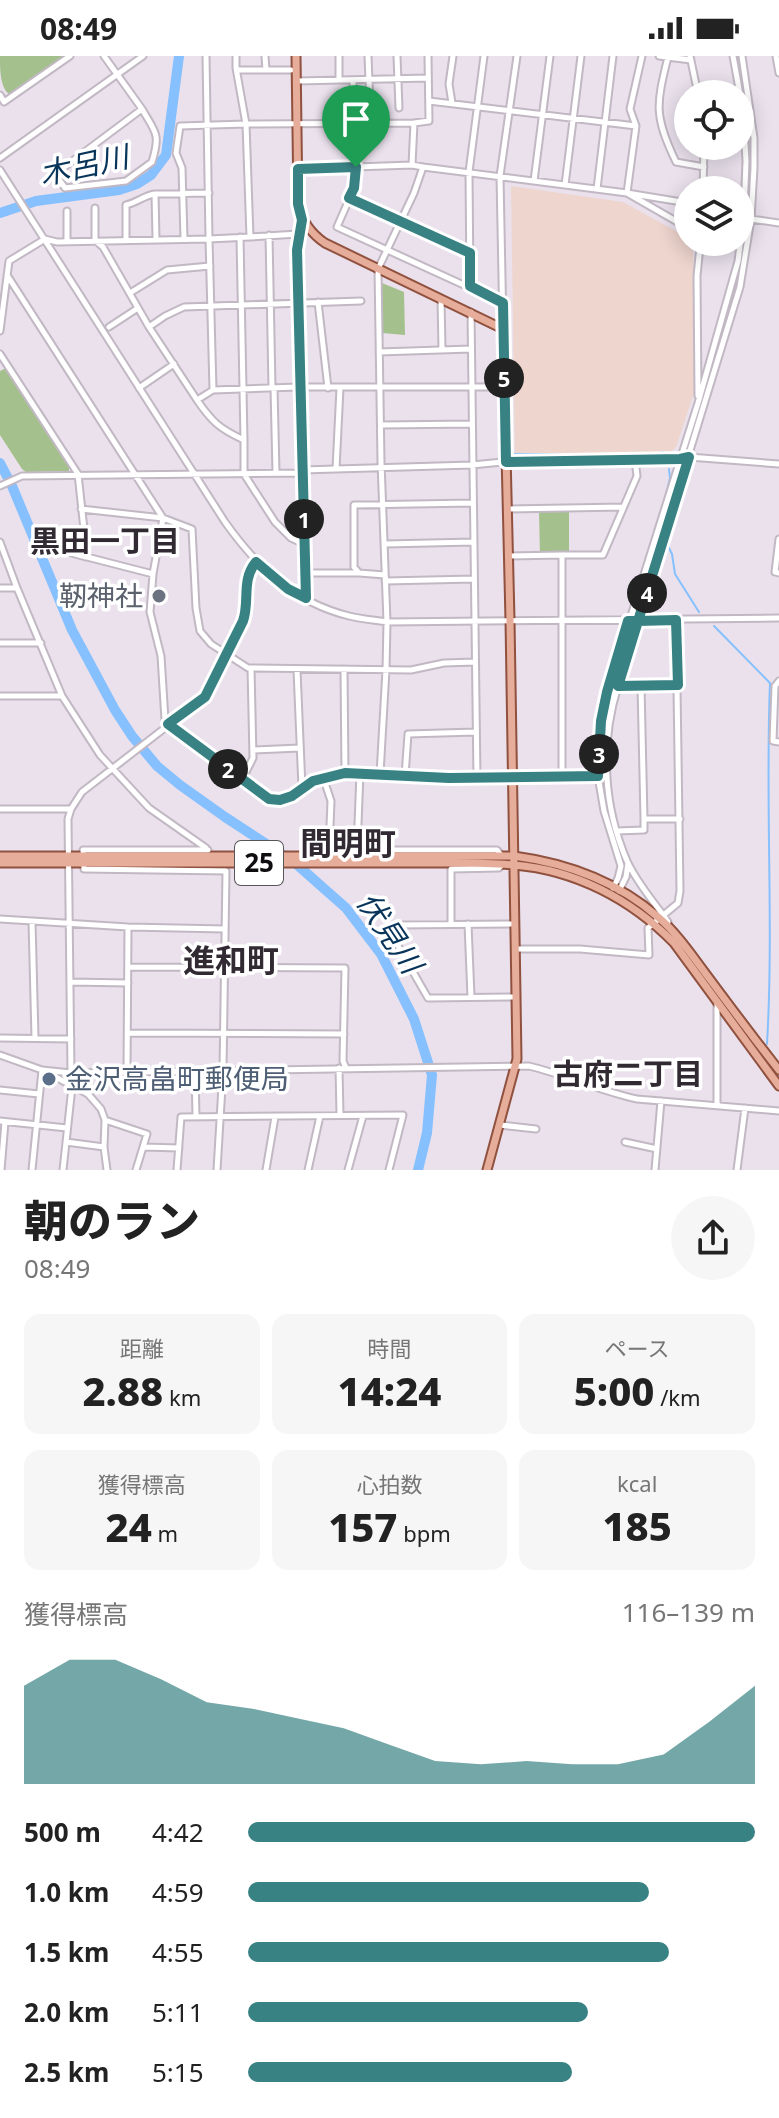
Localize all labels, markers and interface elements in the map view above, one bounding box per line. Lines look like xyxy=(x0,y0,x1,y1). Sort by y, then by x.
text: 08:49 xyxy=(40,8,117,49)
map controls xyxy=(674,80,754,256)
button: locate xyxy=(674,80,754,160)
pin xyxy=(322,85,390,167)
icon: arrive xyxy=(334,97,378,141)
water label: 木呂川 xyxy=(35,135,135,194)
button: layers xyxy=(674,176,754,256)
pin: 5 xyxy=(484,358,524,398)
text: 5 xyxy=(498,363,510,393)
pin: 1 xyxy=(284,499,324,539)
text: 1 xyxy=(298,504,310,534)
district label: 黒田一丁目 xyxy=(30,520,180,561)
pin: 4 xyxy=(627,573,667,613)
place label: 靭神社 xyxy=(59,576,143,614)
text: 4 xyxy=(641,578,653,608)
marker: 靭神社 xyxy=(150,587,168,605)
pin: 3 xyxy=(579,734,619,774)
text: 3 xyxy=(593,739,605,769)
pin: 2 xyxy=(208,749,248,789)
text: 2 xyxy=(222,754,234,784)
district label: 間明町 xyxy=(300,821,396,864)
road number: 25 xyxy=(235,841,283,885)
water label: 伏見川 xyxy=(348,883,434,983)
district label: 進和町 xyxy=(183,938,279,981)
district label: 古府二丁目 xyxy=(553,1053,703,1094)
place label: 金沢高畠町郵便局 xyxy=(65,1059,289,1097)
marker: 金沢高畠町郵便局 xyxy=(40,1070,58,1088)
text: 朝のラン xyxy=(24,1190,200,1250)
button: share xyxy=(671,1196,755,1280)
text: 08:49 xyxy=(24,1250,90,1286)
text: 距離 xyxy=(120,1333,164,1363)
text: 時間 xyxy=(367,1333,412,1363)
text: ペース xyxy=(605,1333,670,1363)
text: 2.88 xyxy=(82,1363,163,1418)
text: 14:24 xyxy=(338,1363,441,1418)
text: 5:00 xyxy=(574,1363,654,1418)
text: km xyxy=(163,1382,201,1412)
text: /km xyxy=(654,1382,701,1412)
text: kcal xyxy=(617,1468,657,1498)
text: 獲得標高 xyxy=(98,1469,186,1499)
text: 心拍数 xyxy=(356,1469,423,1499)
text: 185 xyxy=(602,1498,672,1553)
text: 24 xyxy=(106,1499,152,1554)
text: 157 xyxy=(328,1499,398,1554)
text: m xyxy=(152,1518,178,1548)
text: bpm xyxy=(398,1518,451,1548)
text: 116–139 m xyxy=(622,1594,755,1630)
text: 獲得標高 xyxy=(24,1596,128,1632)
text: 500 m xyxy=(24,1814,101,1850)
text: 4:42 xyxy=(152,1814,204,1850)
text: 1.0 km xyxy=(24,1874,109,1910)
text: 4:59 xyxy=(152,1874,204,1910)
text: 1.5 km xyxy=(24,1934,109,1970)
text: 4:55 xyxy=(152,1934,204,1970)
text: 2.0 km xyxy=(24,1994,109,2030)
text: 5:11 xyxy=(152,1994,204,2030)
text: 2.5 km xyxy=(24,2054,109,2090)
text: 5:15 xyxy=(152,2054,204,2090)

